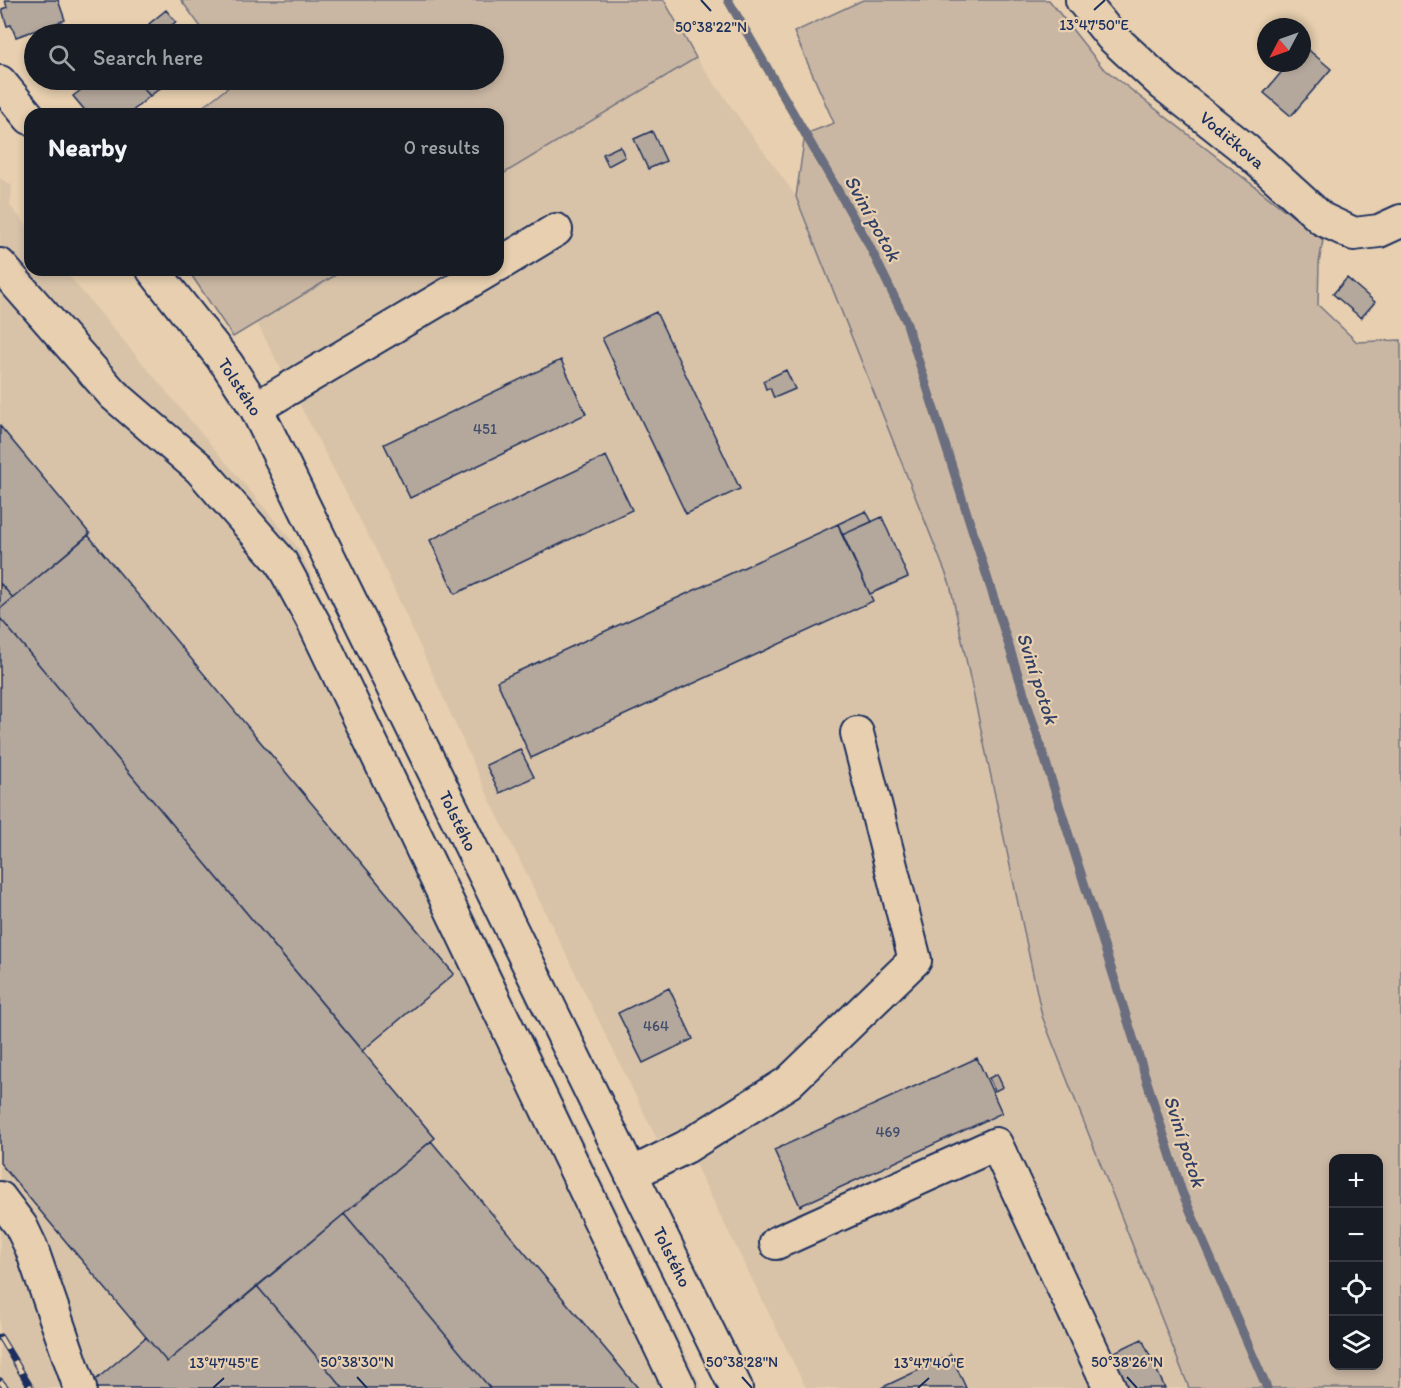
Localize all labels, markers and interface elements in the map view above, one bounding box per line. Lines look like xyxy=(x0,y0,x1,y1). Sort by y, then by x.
text: 13°47'50"E xyxy=(1059,16,1129,34)
text: 50°38'22"N xyxy=(675,18,747,36)
north arrow xyxy=(1257,18,1311,72)
search box xyxy=(24,24,504,90)
icon: search xyxy=(45,41,78,74)
text: Search here xyxy=(93,44,203,71)
street label: Vodičkova xyxy=(1195,106,1269,174)
text: Nearby xyxy=(48,131,127,163)
text: 0 results xyxy=(404,135,480,159)
water label: Sviní potok xyxy=(840,171,907,267)
street label: Tolstého xyxy=(213,354,267,420)
house number: 451 xyxy=(473,420,497,438)
water label: Sviní potok xyxy=(1012,629,1065,728)
street label: Tolstého xyxy=(434,787,482,855)
house number: 464 xyxy=(643,1017,669,1035)
water label: Sviní potok xyxy=(1159,1092,1212,1191)
house number: 469 xyxy=(876,1123,901,1141)
map controls xyxy=(1329,1154,1383,1370)
button: + xyxy=(1329,1154,1383,1208)
button: − xyxy=(1329,1208,1383,1262)
street label: Tolstého xyxy=(648,1223,696,1291)
button: locate xyxy=(1329,1262,1383,1316)
button: layers xyxy=(1329,1316,1383,1370)
text: 50°38'30"N xyxy=(320,1353,394,1371)
text: 50°38'28"N xyxy=(706,1353,778,1371)
text: 50°38'26"N xyxy=(1091,1353,1163,1371)
text: 13°47'45"E xyxy=(189,1354,259,1372)
text: 13°47'40"E xyxy=(894,1354,964,1372)

